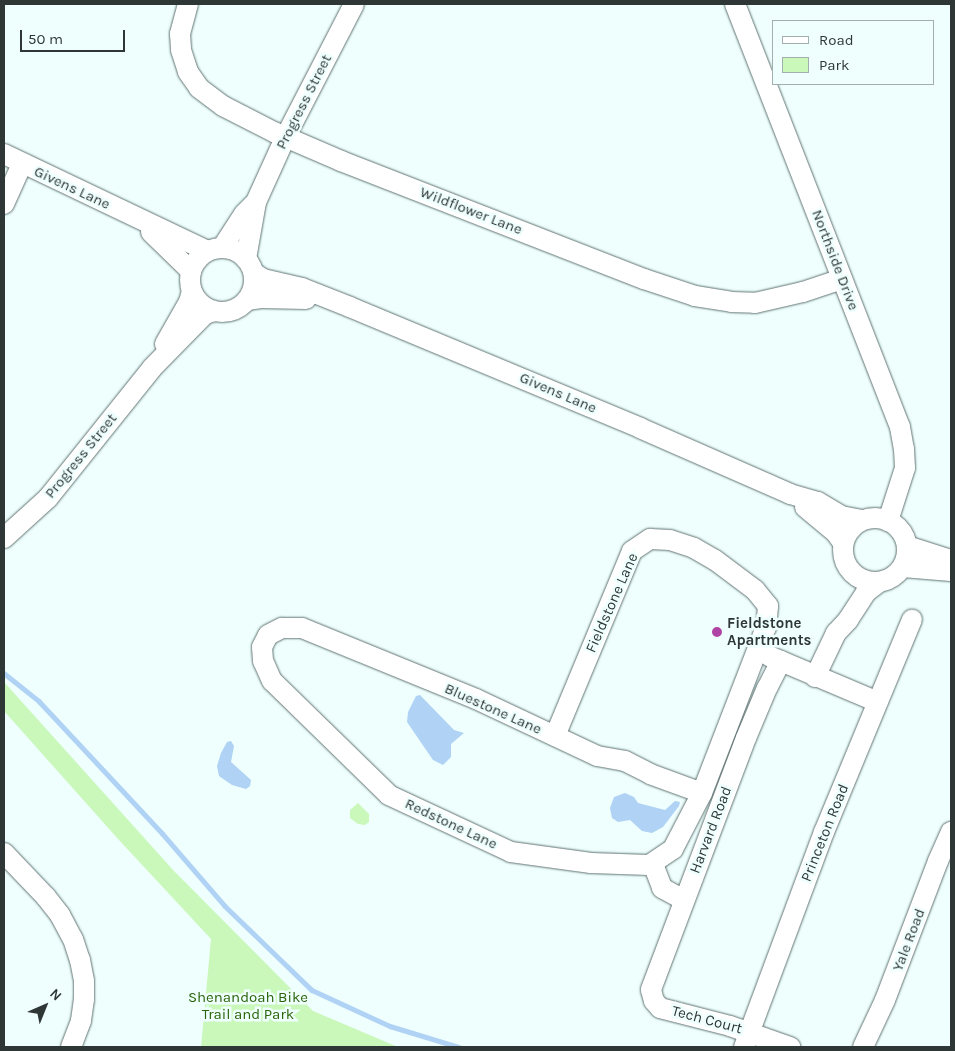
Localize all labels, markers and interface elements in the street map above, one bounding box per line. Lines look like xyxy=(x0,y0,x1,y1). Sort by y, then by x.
scale bar xyxy=(22,20,128,52)
legend xyxy=(772,20,935,85)
text: 50 m xyxy=(28,30,63,48)
text: Road xyxy=(819,31,854,49)
street label: Progress Street xyxy=(272,52,336,152)
text: Park xyxy=(819,56,849,74)
street label: Givens Lane xyxy=(31,163,113,213)
street label: Wildflower Lane xyxy=(417,183,525,239)
street label: Northside Drive xyxy=(808,207,862,313)
street label: Givens Lane xyxy=(517,369,599,417)
street label: Progress Street xyxy=(41,410,121,502)
street label: Fieldstone Lane xyxy=(582,550,642,656)
place label: Fieldstone Apartments xyxy=(727,614,811,649)
marker: Fieldstone Apartments xyxy=(711,626,723,638)
street label: Bluestone Lane xyxy=(442,680,544,738)
street label: Princeton Road xyxy=(797,782,853,884)
street label: Harvard Road xyxy=(686,784,736,876)
street label: Redstone Lane xyxy=(402,795,500,853)
street label: Yale Road xyxy=(889,906,929,974)
north arrow xyxy=(20,981,70,1031)
text: N xyxy=(46,985,65,1004)
park label: Shenandoah Bike Trail and Park xyxy=(188,988,308,1023)
street label: Tech Court xyxy=(670,1002,744,1038)

